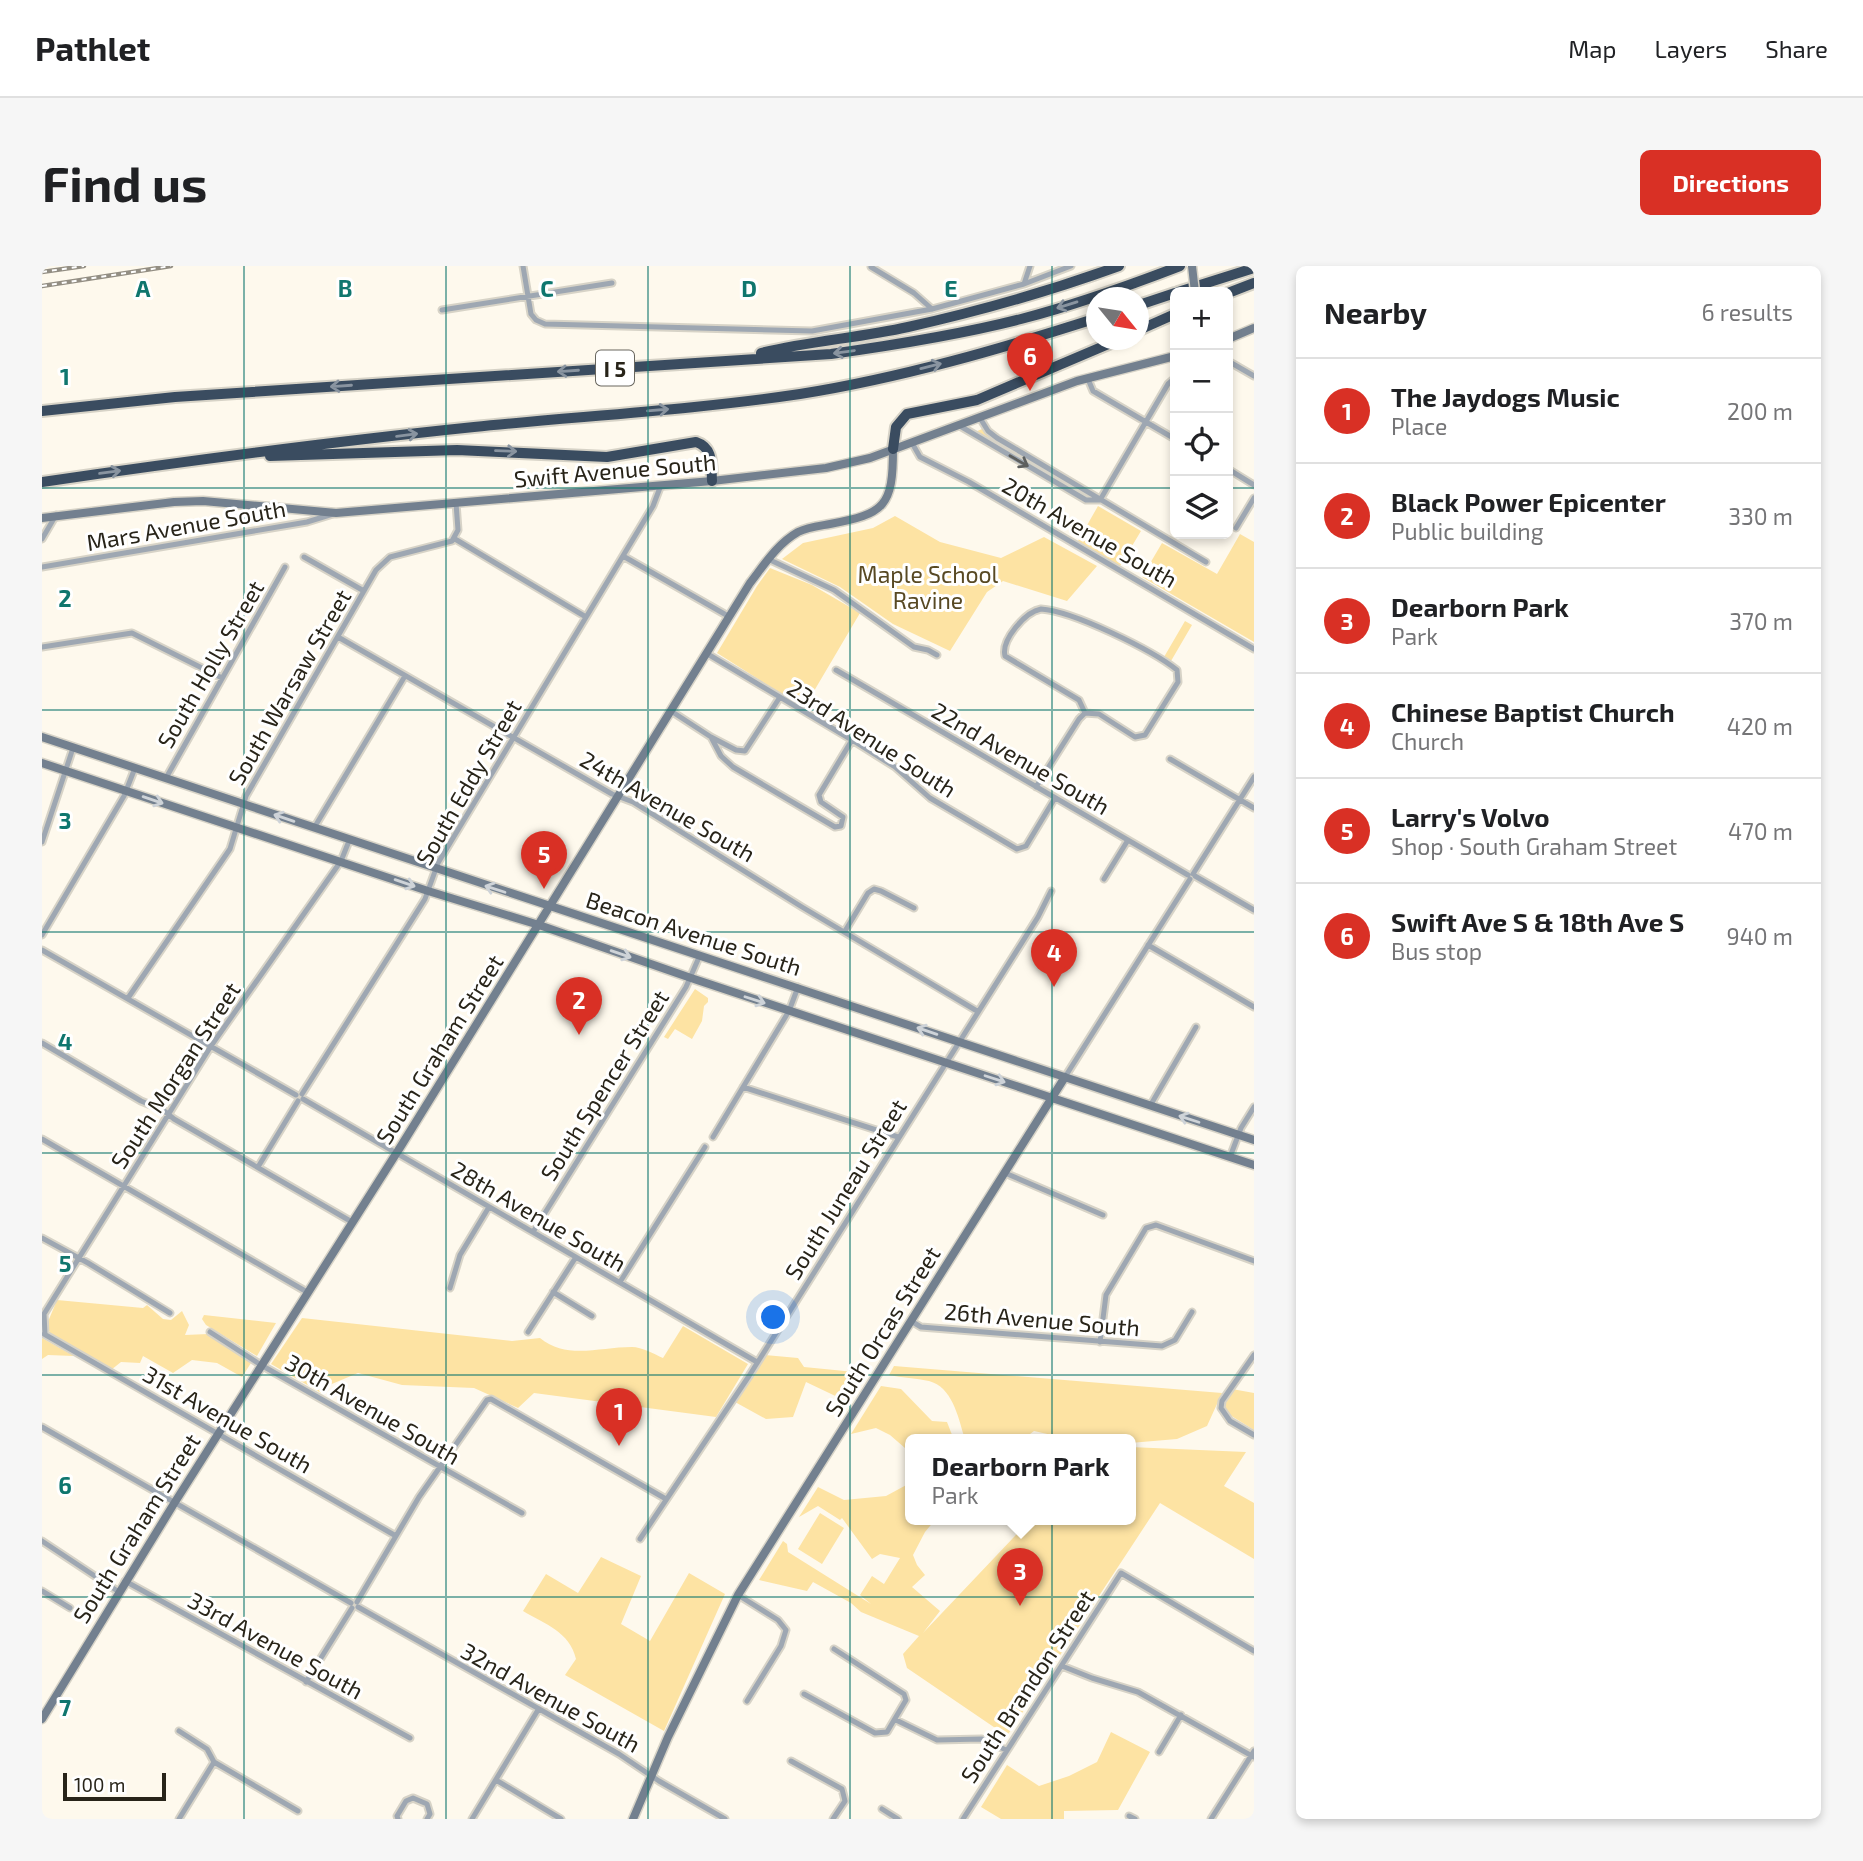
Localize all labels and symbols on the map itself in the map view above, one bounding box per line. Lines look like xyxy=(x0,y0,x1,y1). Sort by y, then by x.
text: A xyxy=(135,274,151,302)
text: B xyxy=(338,274,352,302)
text: C xyxy=(540,274,554,302)
text: D xyxy=(741,274,757,302)
text: E xyxy=(944,274,958,302)
north arrow xyxy=(1086,287,1149,350)
one-way arrow xyxy=(1056,300,1078,313)
pin: 6 xyxy=(1007,333,1053,391)
one-way arrow xyxy=(833,346,856,359)
road number: I 5 xyxy=(596,350,634,385)
one-way arrow xyxy=(919,358,941,371)
text: 1 xyxy=(60,362,70,390)
one-way arrow xyxy=(557,364,580,377)
one-way arrow xyxy=(330,379,353,392)
one-way arrow xyxy=(646,403,669,416)
one-way arrow xyxy=(395,428,418,441)
one-way arrow xyxy=(495,445,518,458)
street label: Swift Avenue South xyxy=(513,447,717,493)
one-way arrow xyxy=(1008,454,1028,468)
one-way arrow xyxy=(98,465,120,478)
street label: 20th Avenue South xyxy=(998,471,1182,593)
street label: Mars Avenue South xyxy=(84,494,288,556)
park label: Maple School Ravine xyxy=(858,560,999,614)
street label: South Holly Street xyxy=(151,575,269,753)
text: 2 xyxy=(58,584,72,612)
street label: South Warsaw Street xyxy=(222,584,357,790)
street label: 23rd Avenue South xyxy=(782,673,962,803)
street label: South Eddy Street xyxy=(409,694,527,870)
street label: 22nd Avenue South xyxy=(927,696,1115,820)
street label: 24th Avenue South xyxy=(576,745,760,867)
one-way arrow xyxy=(142,795,164,807)
text: 3 xyxy=(58,806,72,834)
one-way arrow xyxy=(274,811,296,823)
pin: 5 xyxy=(521,831,567,889)
one-way arrow xyxy=(394,878,416,890)
one-way arrow xyxy=(484,882,506,894)
street label: Beacon Avenue South xyxy=(583,885,805,981)
pin: 4 xyxy=(1031,929,1077,987)
street label: South Graham Street xyxy=(369,949,509,1149)
one-way arrow xyxy=(610,949,632,961)
street label: South Morgan Street xyxy=(104,976,246,1173)
pin: 2 xyxy=(556,977,602,1035)
street label: South Spencer Street xyxy=(534,984,674,1185)
one-way arrow xyxy=(744,994,766,1007)
one-way arrow xyxy=(916,1023,938,1036)
text: 4 xyxy=(58,1027,72,1055)
one-way arrow xyxy=(983,1073,1005,1086)
street label: South Juneau Street xyxy=(778,1093,912,1284)
one-way arrow xyxy=(1178,1112,1200,1125)
street label: 28th Avenue South xyxy=(447,1155,631,1277)
street label: South Orcas Street xyxy=(818,1241,946,1421)
text: 5 xyxy=(59,1249,71,1277)
street label: 26th Avenue South xyxy=(943,1297,1141,1341)
your location xyxy=(756,1300,790,1334)
street label: 30th Avenue South xyxy=(281,1348,465,1470)
street label: 31st Avenue South xyxy=(139,1359,317,1479)
pin: 1 xyxy=(596,1388,642,1446)
street label: South Graham Street xyxy=(66,1428,206,1628)
text: 6 xyxy=(58,1471,72,1499)
pin: 3 xyxy=(997,1548,1043,1606)
street label: South Brandon Street xyxy=(954,1584,1100,1788)
street label: 33rd Avenue South xyxy=(184,1585,368,1705)
street label: 32nd Avenue South xyxy=(457,1636,645,1758)
text: 7 xyxy=(59,1693,71,1721)
scale bar xyxy=(63,1770,166,1802)

